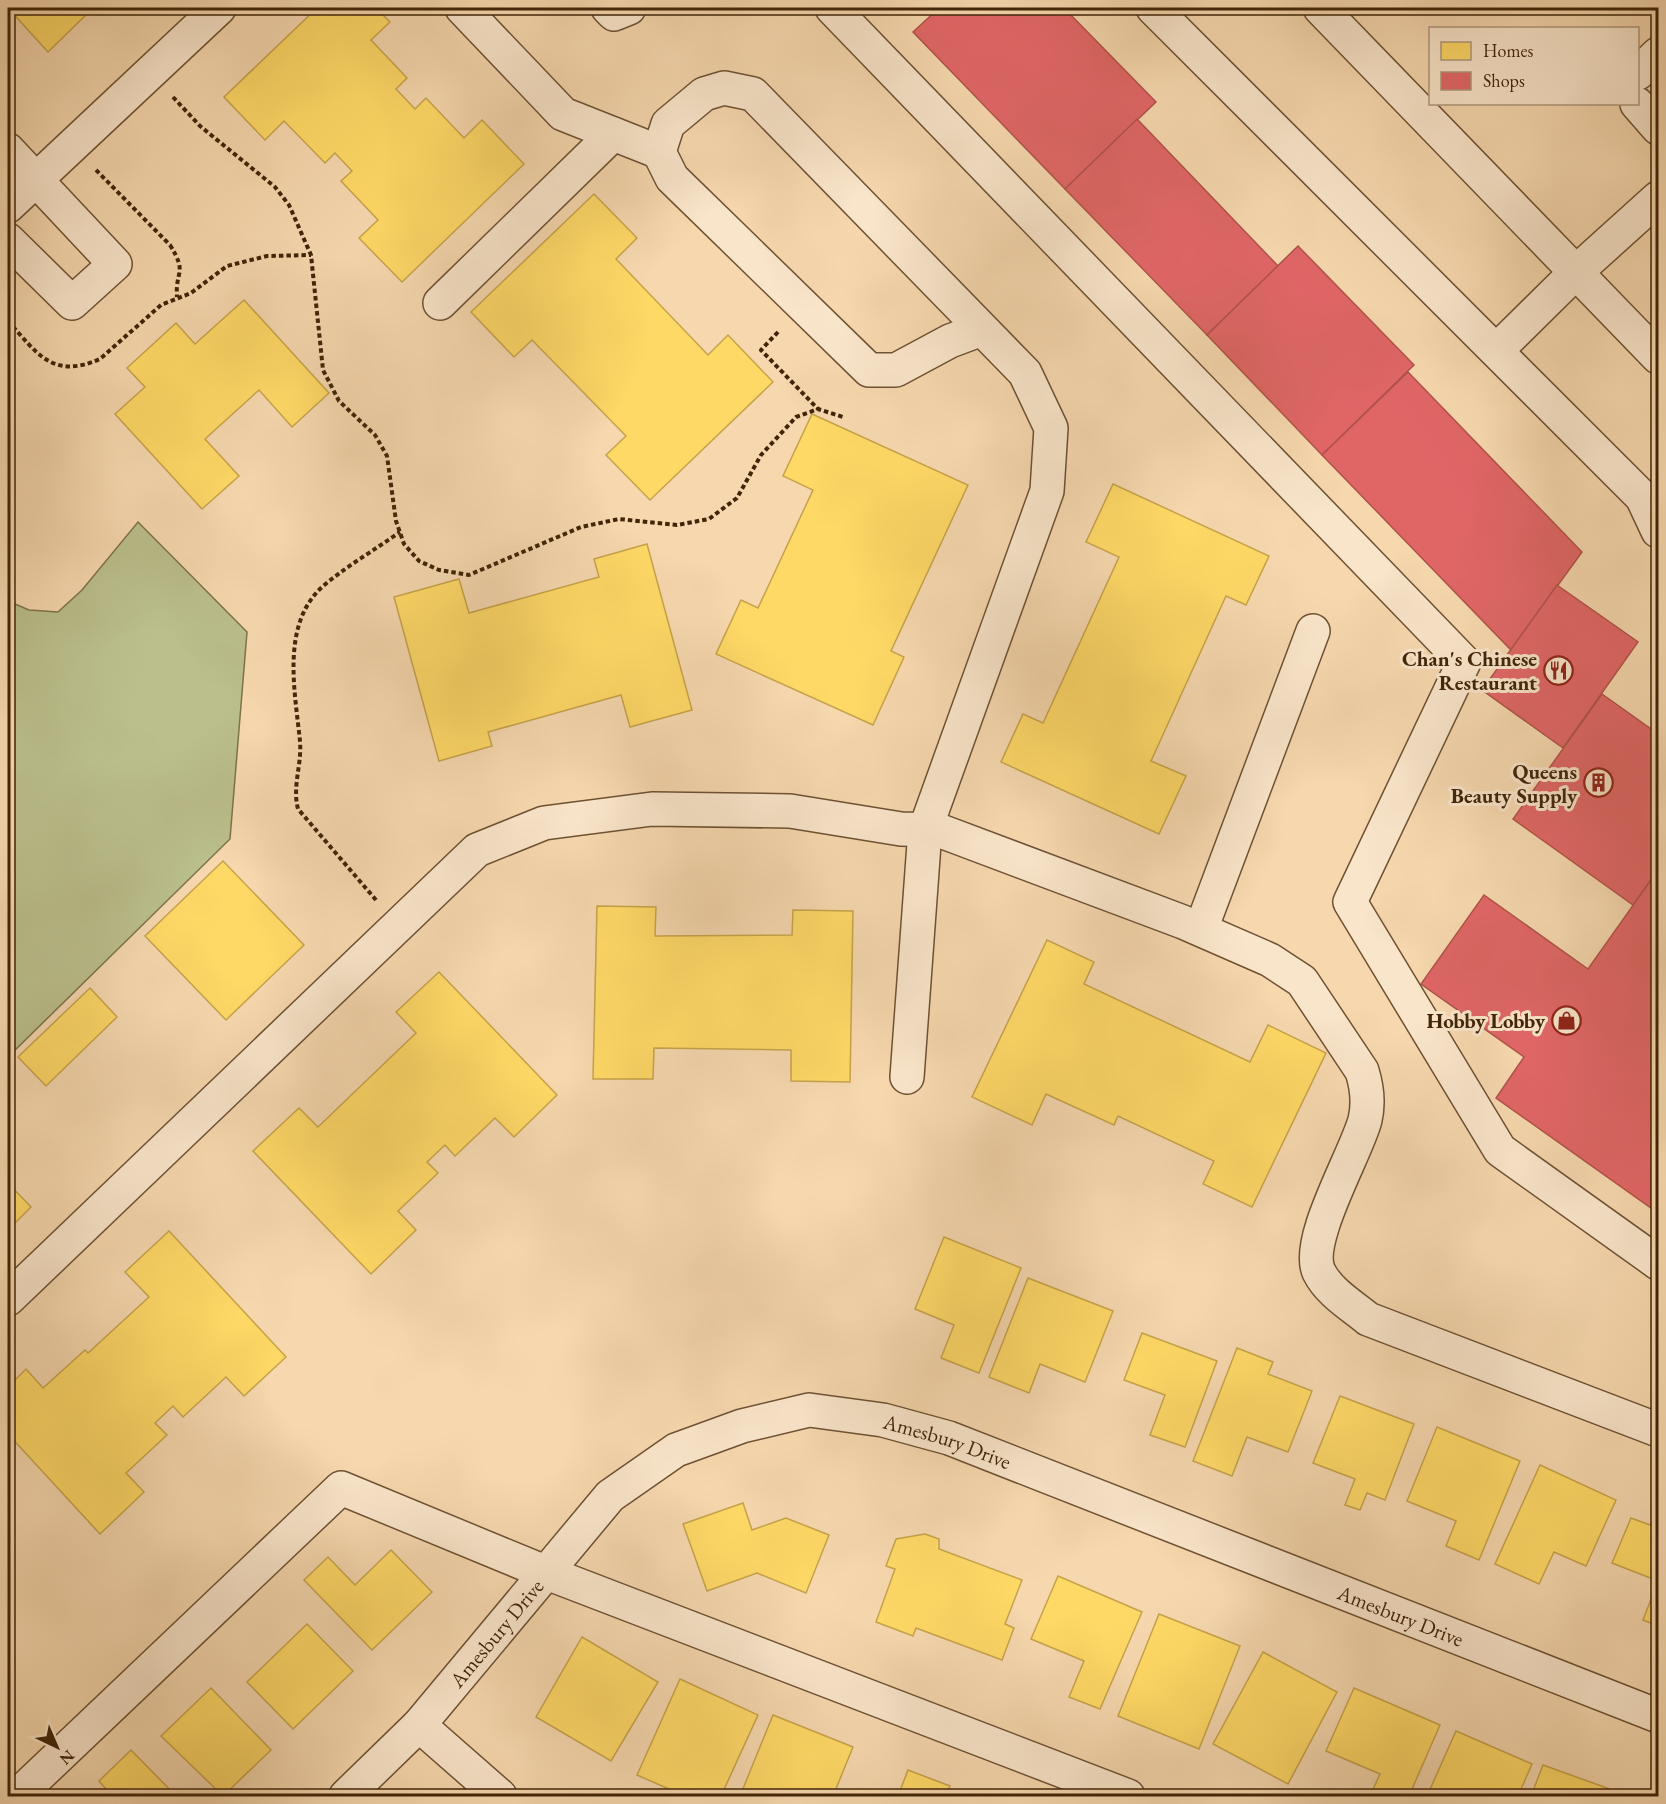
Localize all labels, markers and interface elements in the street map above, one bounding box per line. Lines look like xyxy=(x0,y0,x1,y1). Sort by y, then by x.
legend xyxy=(1429,27,1639,105)
text: Homes xyxy=(1483,39,1534,62)
text: Shops xyxy=(1483,69,1525,92)
place label: Chan's Chinese Restaurant xyxy=(1402,645,1537,696)
restaurant icon: Chan's Chinese Restaurant xyxy=(1542,654,1574,686)
place label: Queens Beauty Supply xyxy=(1451,758,1578,809)
building icon: Queens Beauty Supply xyxy=(1582,767,1614,799)
shop icon: Hobby Lobby xyxy=(1550,1004,1582,1036)
place label: Hobby Lobby xyxy=(1426,1007,1546,1034)
street label: Amesbury Drive xyxy=(880,1407,1015,1475)
street label: Amesbury Drive xyxy=(442,1573,549,1693)
street label: Amesbury Drive xyxy=(1333,1578,1468,1652)
north arrow xyxy=(27,1717,87,1777)
text: N xyxy=(55,1745,79,1770)

